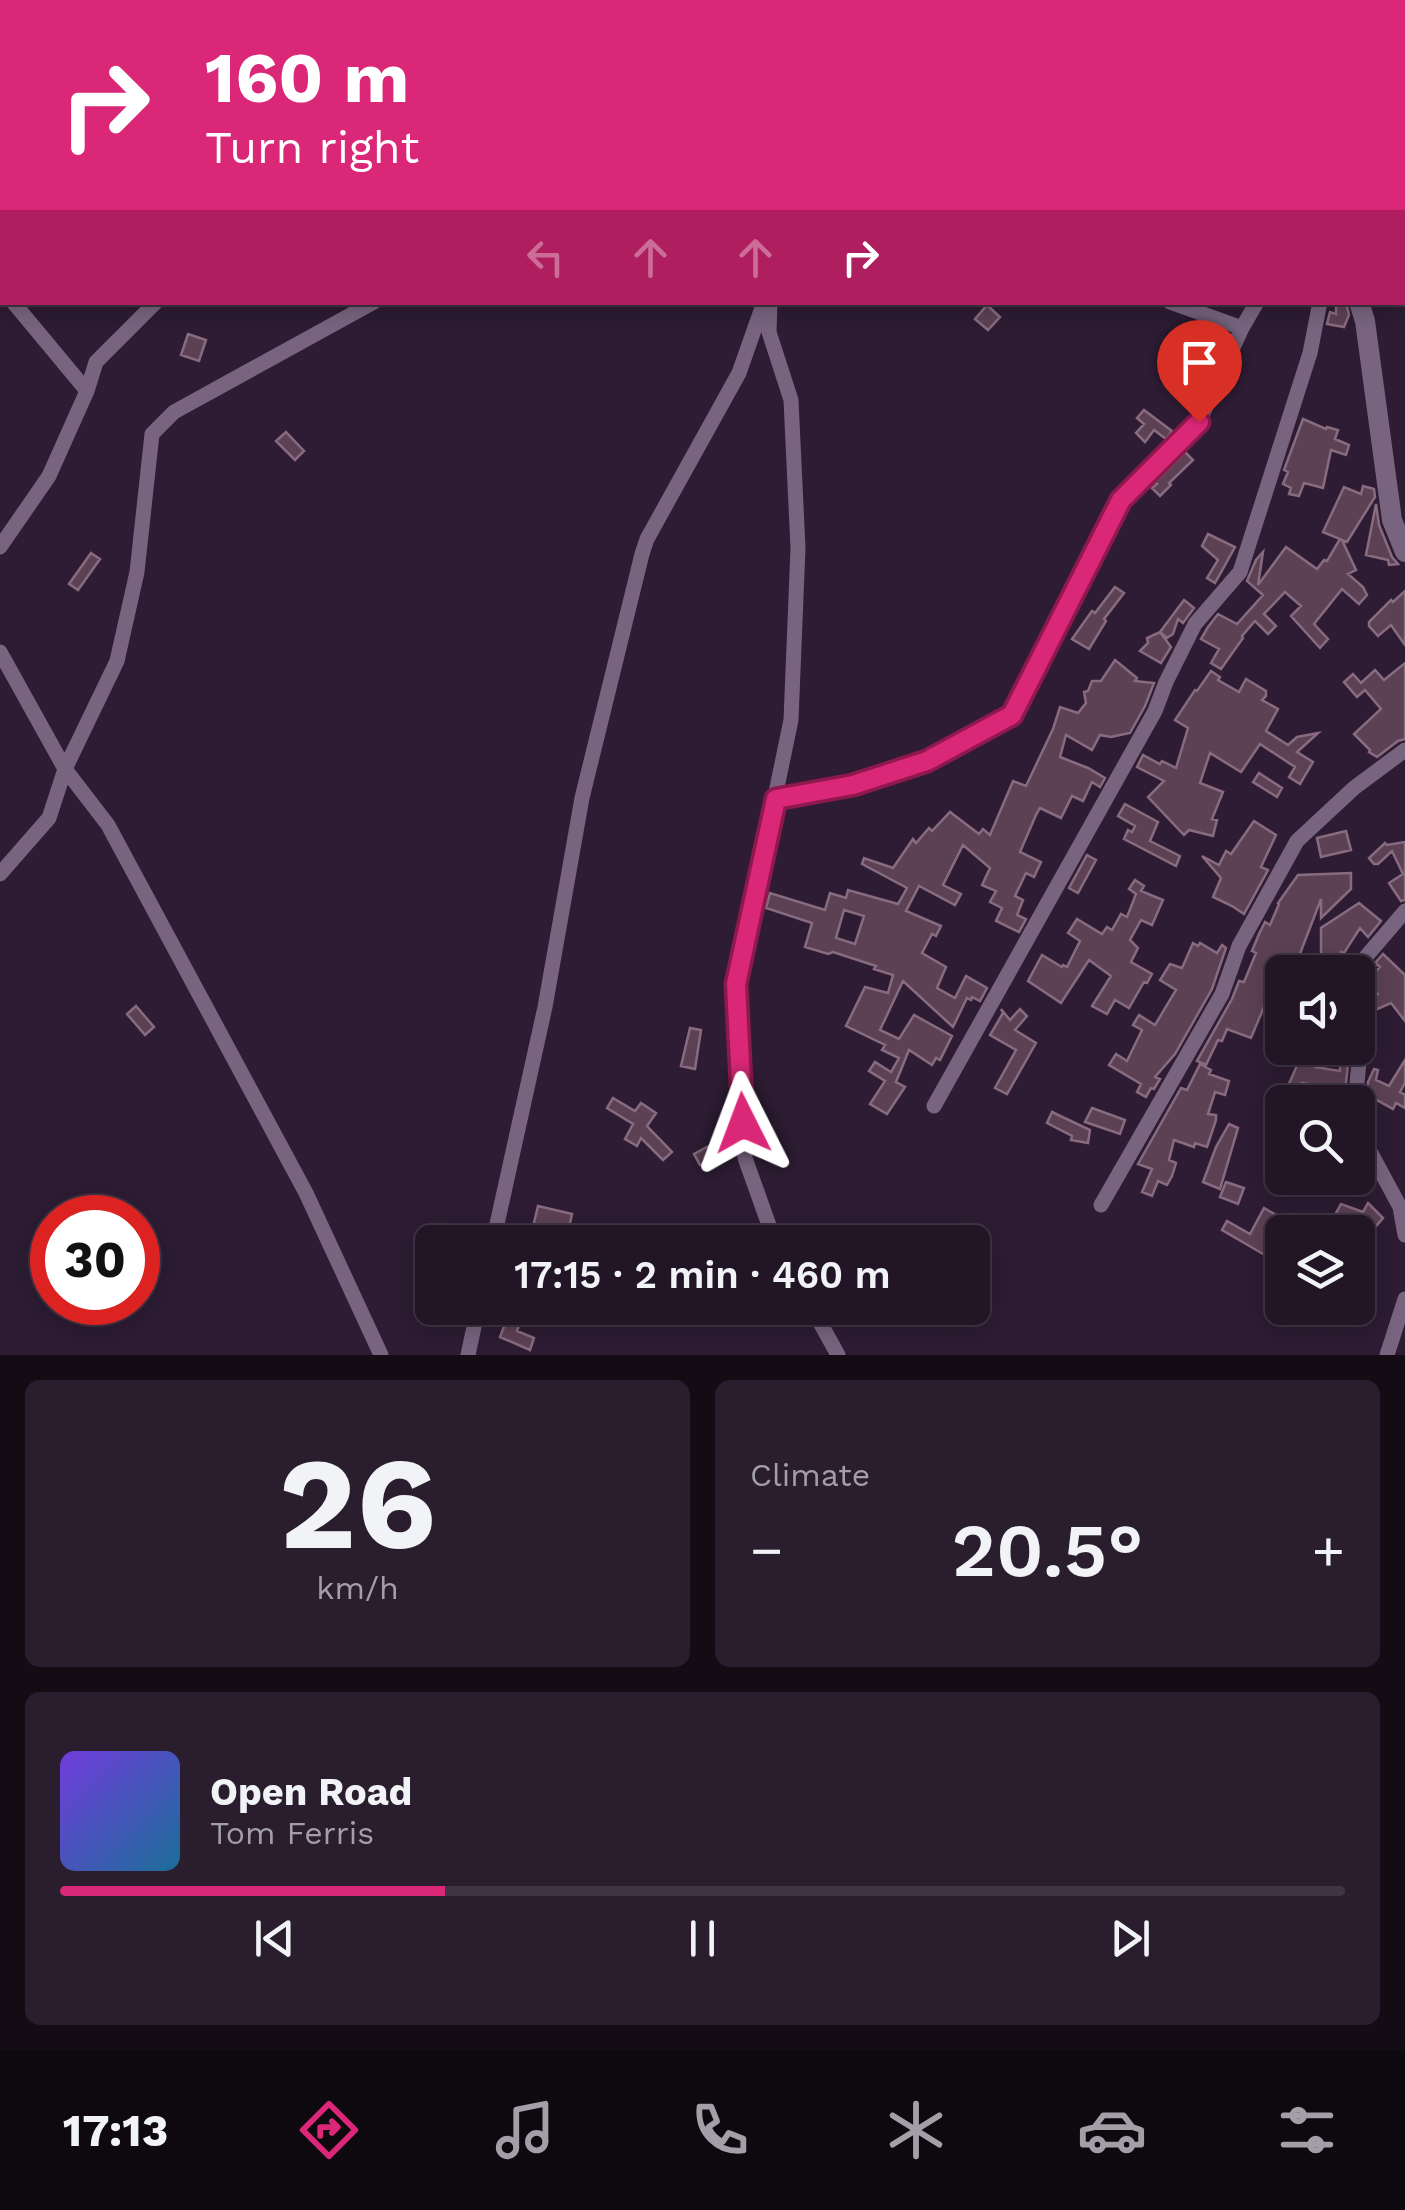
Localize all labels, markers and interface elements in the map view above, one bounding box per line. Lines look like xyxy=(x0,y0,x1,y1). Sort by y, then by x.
text: 160 m xyxy=(205,37,409,119)
icon: right xyxy=(40,40,170,170)
text: Turn right xyxy=(205,121,419,174)
icon: left xyxy=(518,230,573,285)
icon: ahead xyxy=(623,230,678,285)
icon: ahead xyxy=(728,230,783,285)
icon: right xyxy=(833,230,888,285)
pin xyxy=(1157,320,1242,423)
icon: arrive xyxy=(1172,335,1227,390)
map controls xyxy=(1265,955,1375,1325)
button: sound xyxy=(1265,955,1375,1065)
position arrow xyxy=(691,1071,795,1175)
button: search xyxy=(1265,1085,1375,1195)
speed limit sign: 30 xyxy=(30,1195,160,1325)
button: layers xyxy=(1265,1215,1375,1325)
text: 17:15 · 2 min · 460 m xyxy=(514,1253,891,1297)
text: 26 xyxy=(279,1427,436,1580)
text: Climate xyxy=(750,1456,870,1494)
text: 20.5° xyxy=(952,1506,1143,1594)
text: − xyxy=(750,1518,783,1582)
text: + xyxy=(1312,1518,1345,1582)
text: km/h xyxy=(316,1569,399,1607)
text: Open Road xyxy=(210,1770,412,1814)
text: Tom Ferris xyxy=(210,1814,374,1852)
icon: previous xyxy=(247,1911,302,1966)
icon: pause xyxy=(675,1911,730,1966)
icon: next xyxy=(1103,1911,1158,1966)
icon: directions xyxy=(294,2095,364,2165)
icon: music xyxy=(490,2095,560,2165)
icon: phone xyxy=(685,2095,755,2165)
icon: climate xyxy=(881,2095,951,2165)
icon: car xyxy=(1077,2095,1147,2165)
icon: filters xyxy=(1272,2095,1342,2165)
text: 17:13 xyxy=(63,2104,168,2157)

